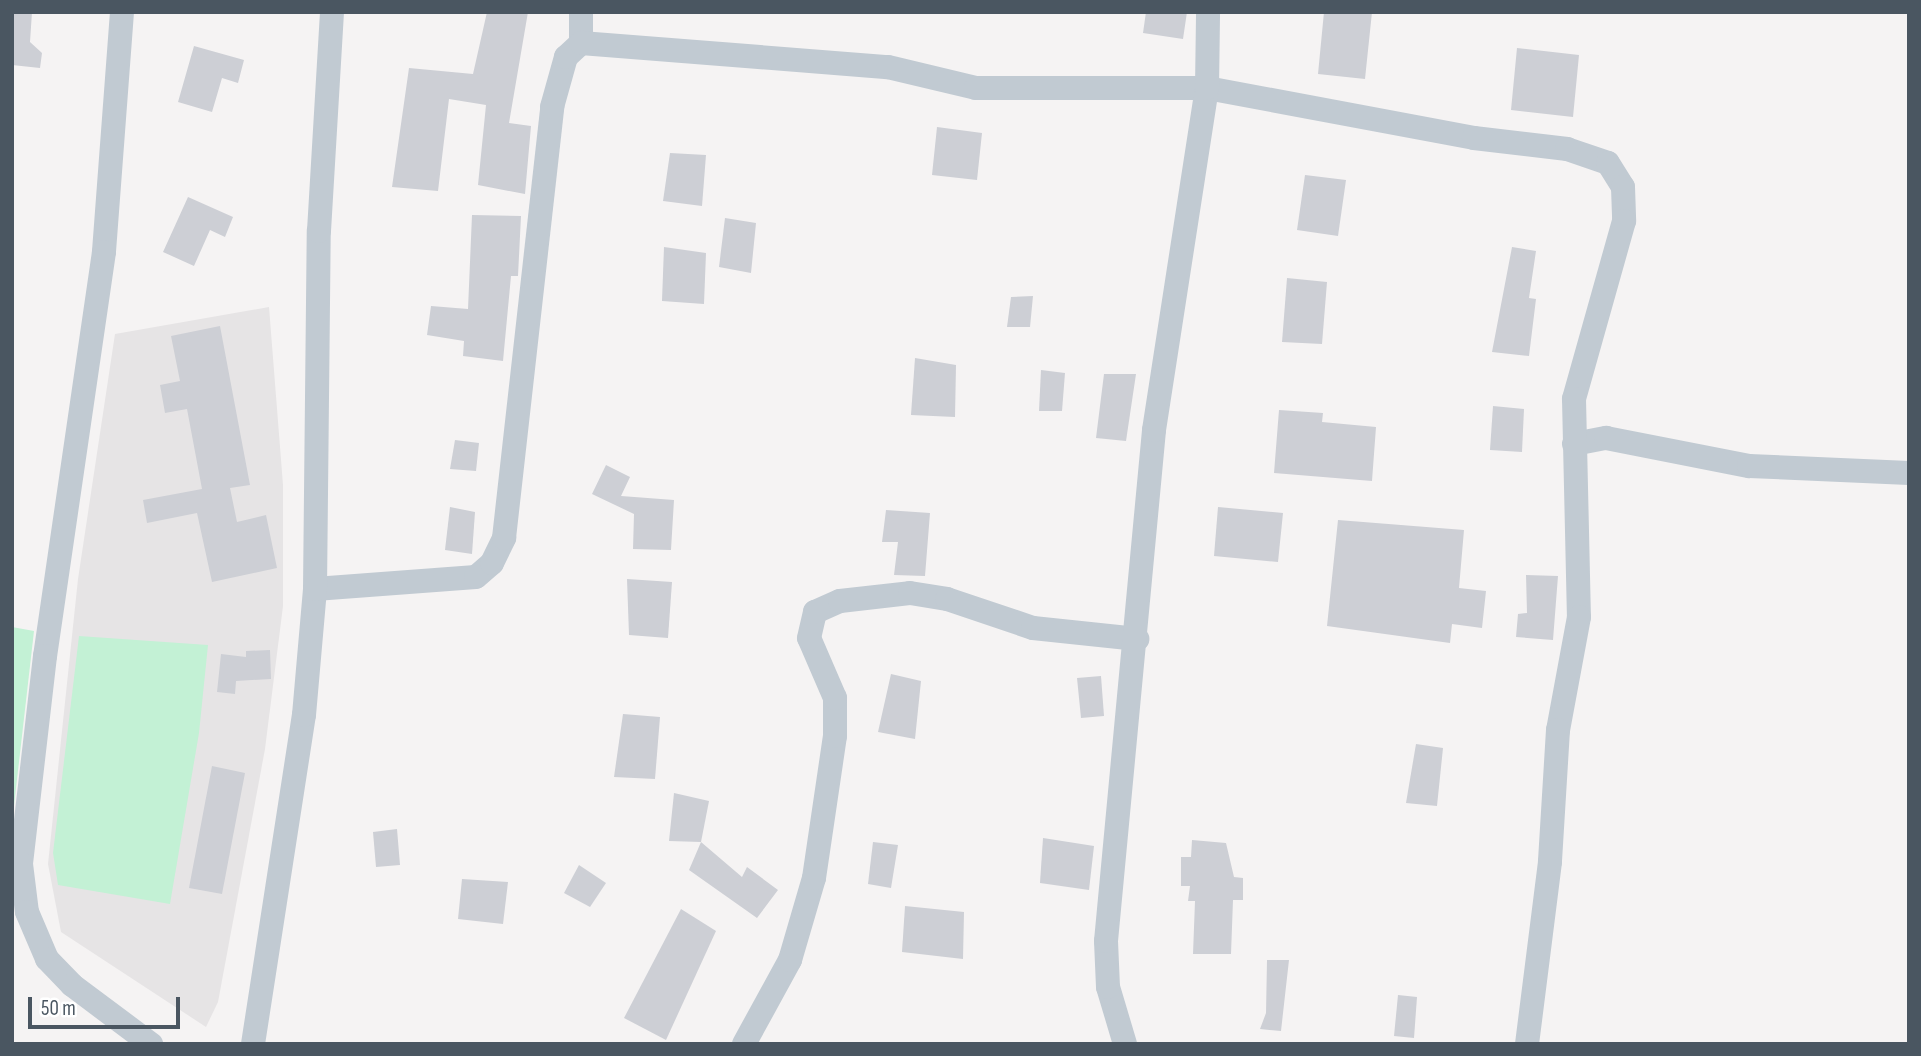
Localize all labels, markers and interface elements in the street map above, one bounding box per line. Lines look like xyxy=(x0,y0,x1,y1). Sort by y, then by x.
scale bar xyxy=(32,982,184,1026)
text: 50 m xyxy=(41,996,76,1021)

